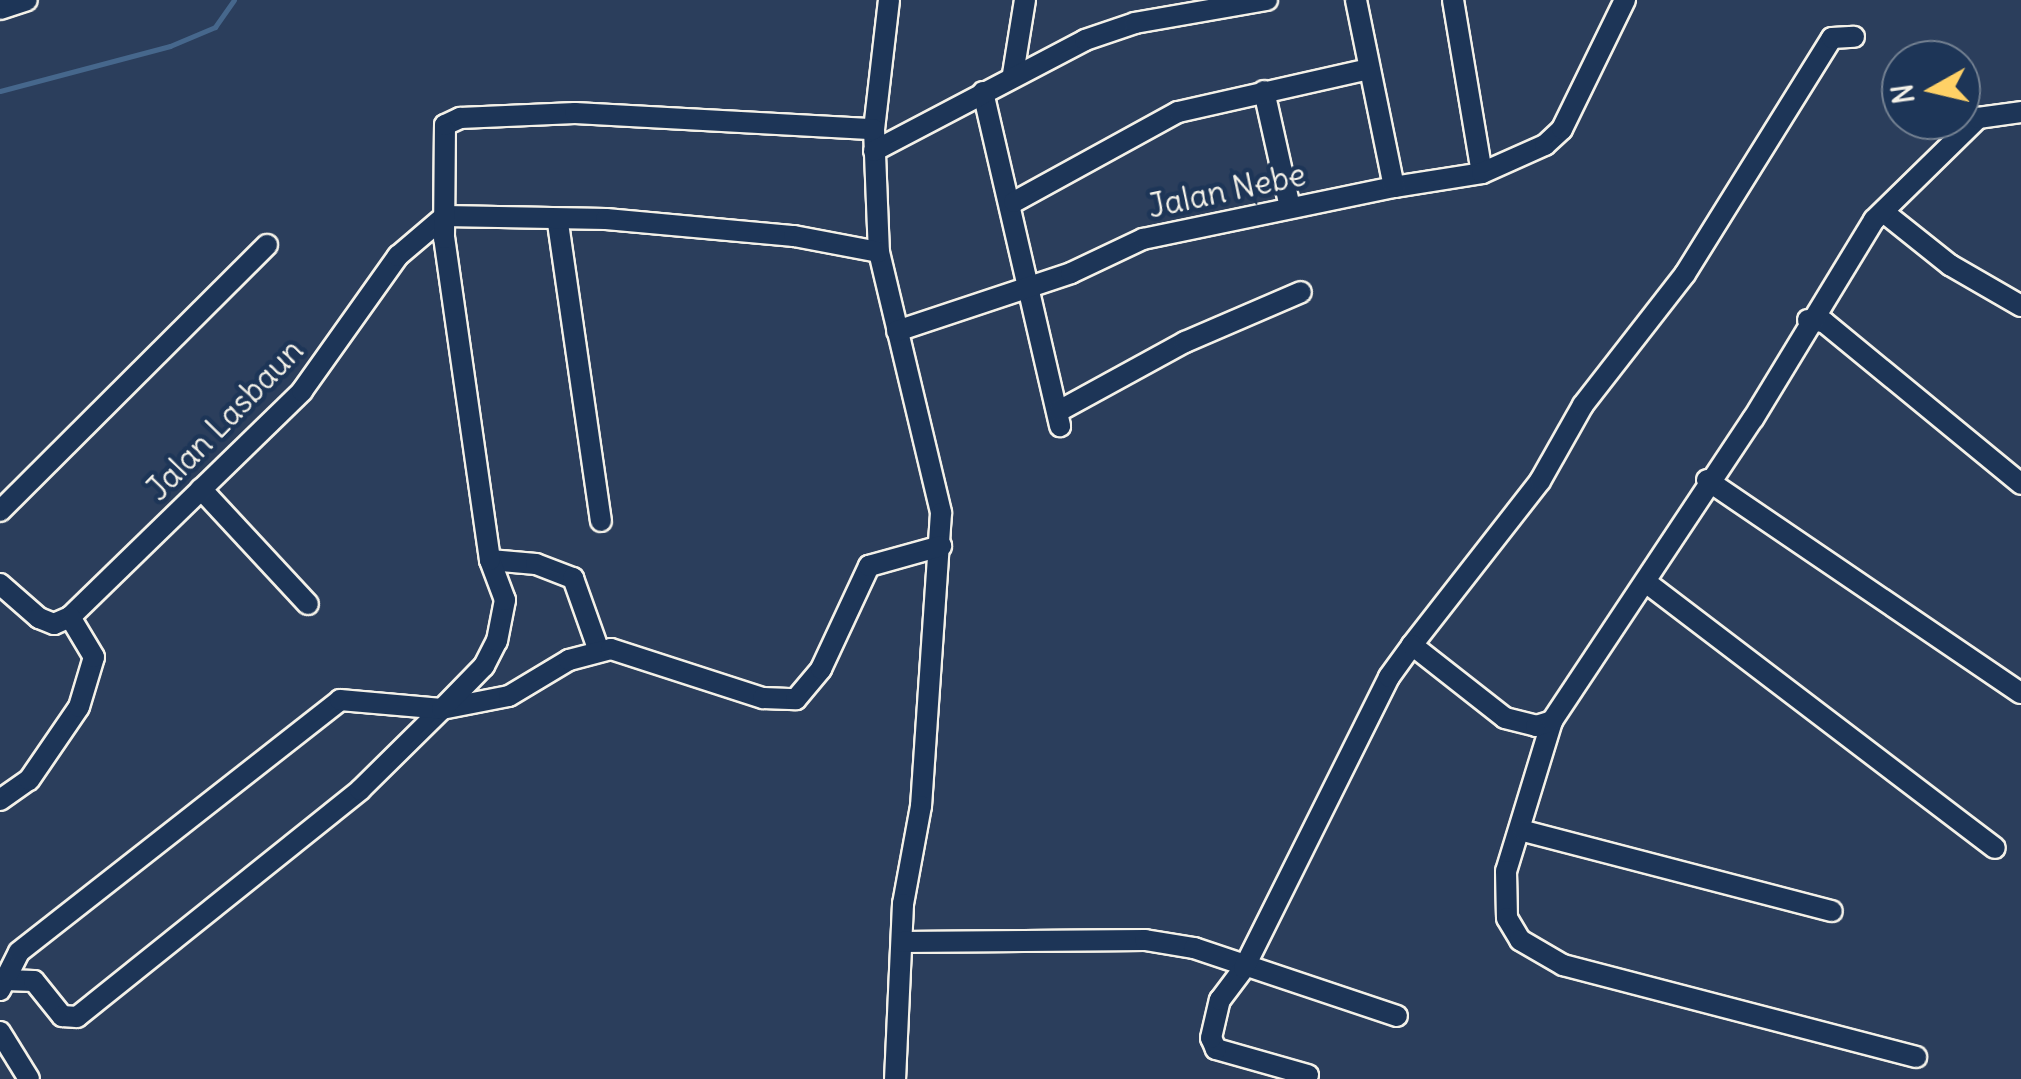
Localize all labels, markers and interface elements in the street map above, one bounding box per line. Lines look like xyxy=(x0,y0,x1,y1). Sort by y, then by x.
north arrow xyxy=(1881,40,1981,140)
text: N xyxy=(1884,82,1922,106)
street label: Jalan Nebe xyxy=(1145,156,1309,226)
street label: Jalan Lasbaun xyxy=(139,331,311,509)

